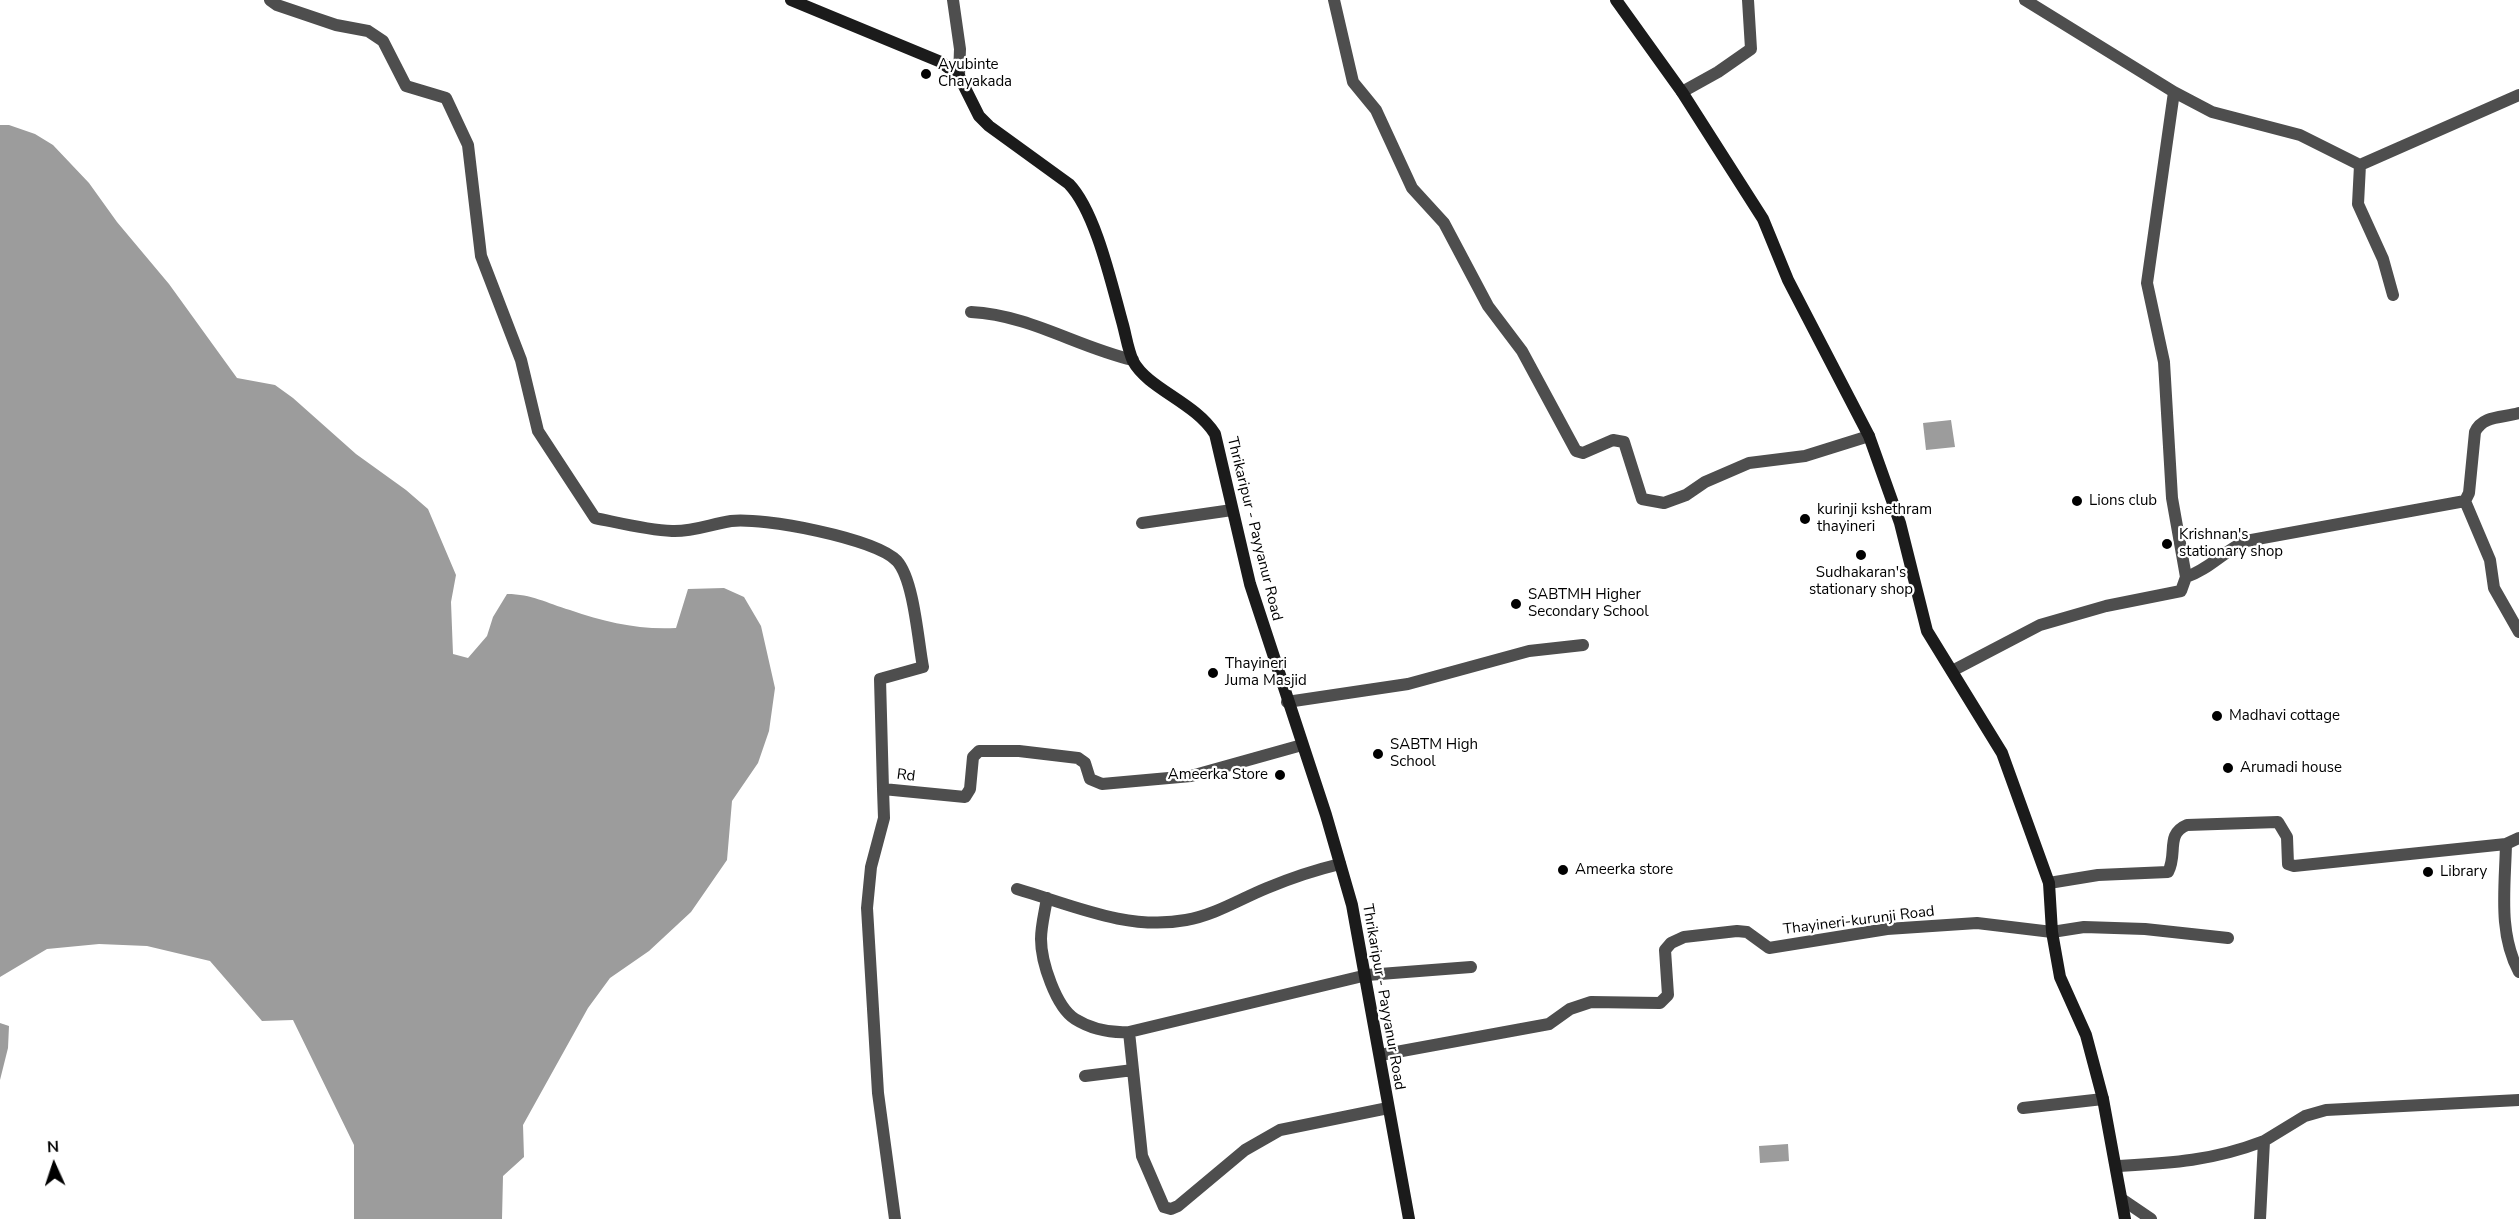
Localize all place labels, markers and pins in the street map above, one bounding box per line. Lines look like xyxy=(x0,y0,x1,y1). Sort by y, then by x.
place label: Ayubinte Chayakada xyxy=(938,56,1012,91)
marker: Ayubinte Chayakada xyxy=(919,67,933,81)
place label: Lions club xyxy=(2089,492,2157,510)
marker: Lions club xyxy=(2070,494,2084,508)
place label: kurinji kshethram thayineri xyxy=(1817,501,1932,536)
marker: kurinji kshethram thayineri xyxy=(1798,512,1812,526)
place label: Krishnan's stationary shop xyxy=(2179,526,2283,561)
marker: Krishnan's stationary shop xyxy=(2160,537,2174,551)
marker: Sudhakaran's stationary shop xyxy=(1854,548,1868,562)
place label: Sudhakaran's stationary shop xyxy=(1809,564,1913,599)
place label: SABTMH Higher Secondary School xyxy=(1528,586,1649,621)
marker: SABTMH Higher Secondary School xyxy=(1509,597,1523,611)
place label: Thayineri Juma Masjid xyxy=(1225,655,1307,690)
marker: Thayineri Juma Masjid xyxy=(1206,666,1220,680)
place label: Madhavi cottage xyxy=(2229,707,2340,725)
marker: Madhavi cottage xyxy=(2210,709,2224,723)
place label: SABTM High School xyxy=(1390,736,1478,771)
marker: SABTM High School xyxy=(1371,747,1385,761)
place label: Arumadi house xyxy=(2240,759,2342,777)
marker: Arumadi house xyxy=(2221,761,2235,775)
place label: Ameerka Store xyxy=(1168,766,1268,784)
marker: Ameerka Store xyxy=(1273,768,1287,782)
place label: Ameerka store xyxy=(1575,861,1673,879)
marker: Ameerka store xyxy=(1556,863,1570,877)
place label: Library xyxy=(2440,863,2487,881)
marker: Library xyxy=(2421,865,2435,879)

